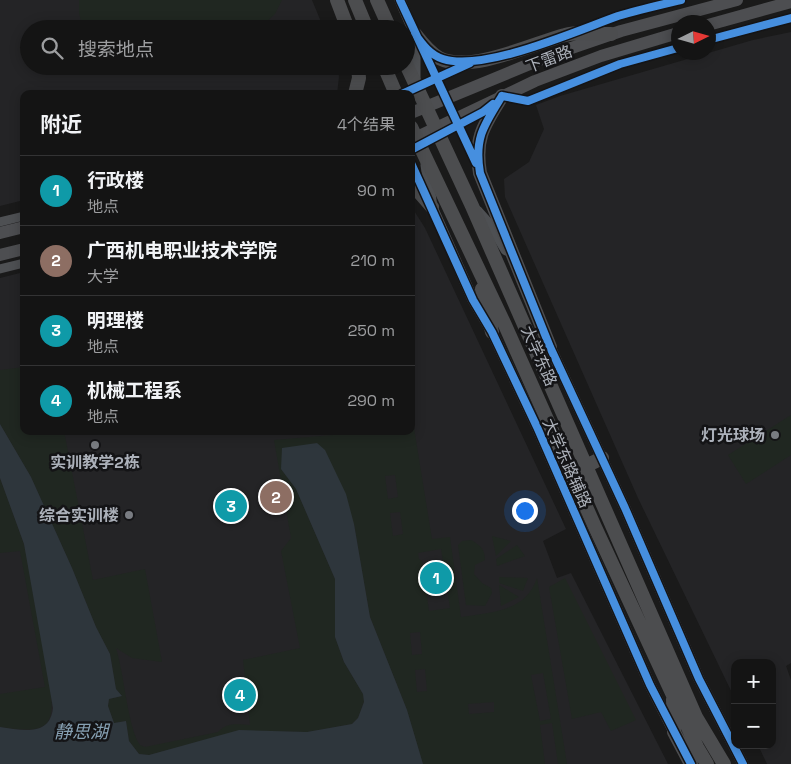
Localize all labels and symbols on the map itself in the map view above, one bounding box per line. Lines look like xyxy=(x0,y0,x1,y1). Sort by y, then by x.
north arrow xyxy=(671,15,716,60)
street label: 下雷路 xyxy=(523,41,575,77)
street label: 大学东路 xyxy=(516,322,562,390)
street label: 大学东路辅路 xyxy=(538,415,596,511)
place label: 灯光球场 xyxy=(701,425,765,446)
marker: 灯光球场 xyxy=(769,429,781,441)
marker: 实训教学2栋 xyxy=(89,439,101,451)
place label: 实训教学2栋 xyxy=(50,452,140,473)
pin: 2 xyxy=(260,478,292,516)
pin: 3 xyxy=(215,487,247,525)
your location xyxy=(512,498,538,524)
place label: 综合实训楼 xyxy=(39,505,119,526)
marker: 综合实训楼 xyxy=(123,509,135,521)
pin: 1 xyxy=(420,559,452,597)
pin: 4 xyxy=(224,676,256,714)
water label: 静思湖 xyxy=(54,720,111,743)

